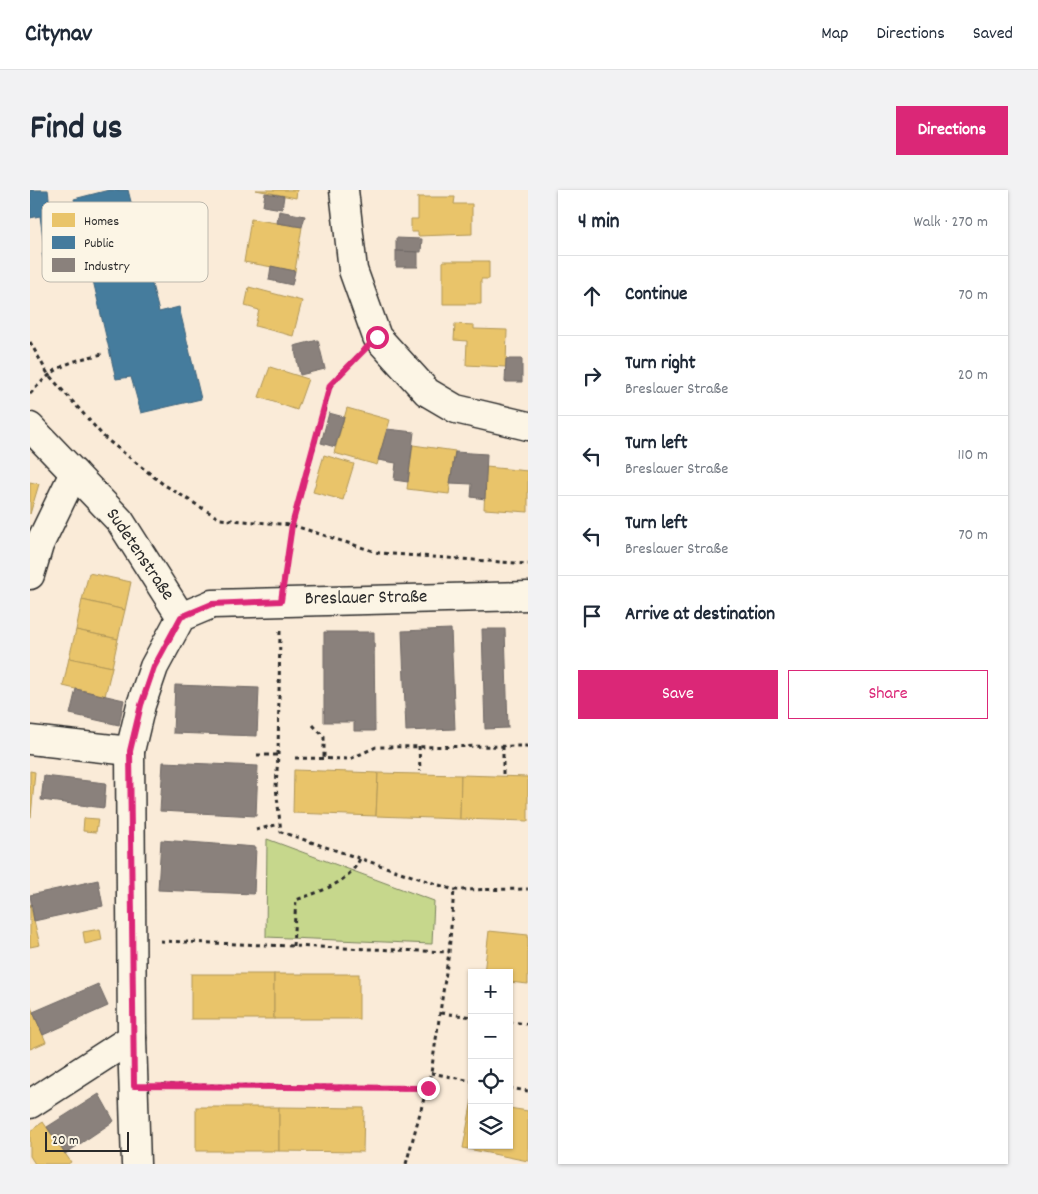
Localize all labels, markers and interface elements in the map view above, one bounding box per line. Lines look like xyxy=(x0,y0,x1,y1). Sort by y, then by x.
text: Citynav xyxy=(25,18,92,52)
text: Map xyxy=(821,22,848,47)
text: Directions xyxy=(876,22,945,47)
text: Saved xyxy=(973,22,1013,47)
text: Find us xyxy=(30,105,122,155)
button: Directions xyxy=(896,106,1008,155)
legend xyxy=(42,202,208,282)
text: 4 min xyxy=(578,208,620,238)
text: Walk · 270 m xyxy=(913,211,988,234)
text: Homes xyxy=(84,212,119,232)
text: Public xyxy=(84,234,114,254)
text: Industry xyxy=(84,257,130,277)
icon: ahead xyxy=(578,282,606,310)
text: Continue xyxy=(625,282,687,309)
text: 70 m xyxy=(958,284,988,307)
route start xyxy=(366,326,389,349)
text: Turn right xyxy=(625,351,696,378)
icon: right xyxy=(578,362,606,390)
text: 20 m xyxy=(958,364,988,387)
text: Breslauer Straße xyxy=(625,378,728,401)
text: Turn left xyxy=(625,431,688,458)
icon: left xyxy=(578,442,606,470)
text: 110 m xyxy=(958,444,988,467)
text: Breslauer Straße xyxy=(625,458,728,481)
street label: Sudetenstraße xyxy=(98,503,180,607)
text: Turn left xyxy=(625,511,688,538)
icon: left xyxy=(578,522,606,550)
text: 70 m xyxy=(958,524,988,547)
text: Breslauer Straße xyxy=(625,538,728,561)
street label: Breslauer Straße xyxy=(305,584,427,614)
icon: arrive xyxy=(578,602,606,630)
text: Arrive at destination xyxy=(625,602,775,629)
button: Save xyxy=(578,670,778,719)
button: Share xyxy=(788,670,988,719)
map controls xyxy=(468,969,513,1149)
button: + xyxy=(468,969,513,1014)
button: − xyxy=(468,1014,513,1059)
button: locate xyxy=(468,1059,513,1104)
route end xyxy=(417,1077,440,1100)
button: layers xyxy=(468,1104,513,1149)
scale bar xyxy=(45,1129,129,1152)
text: 20 m xyxy=(52,1131,79,1151)

